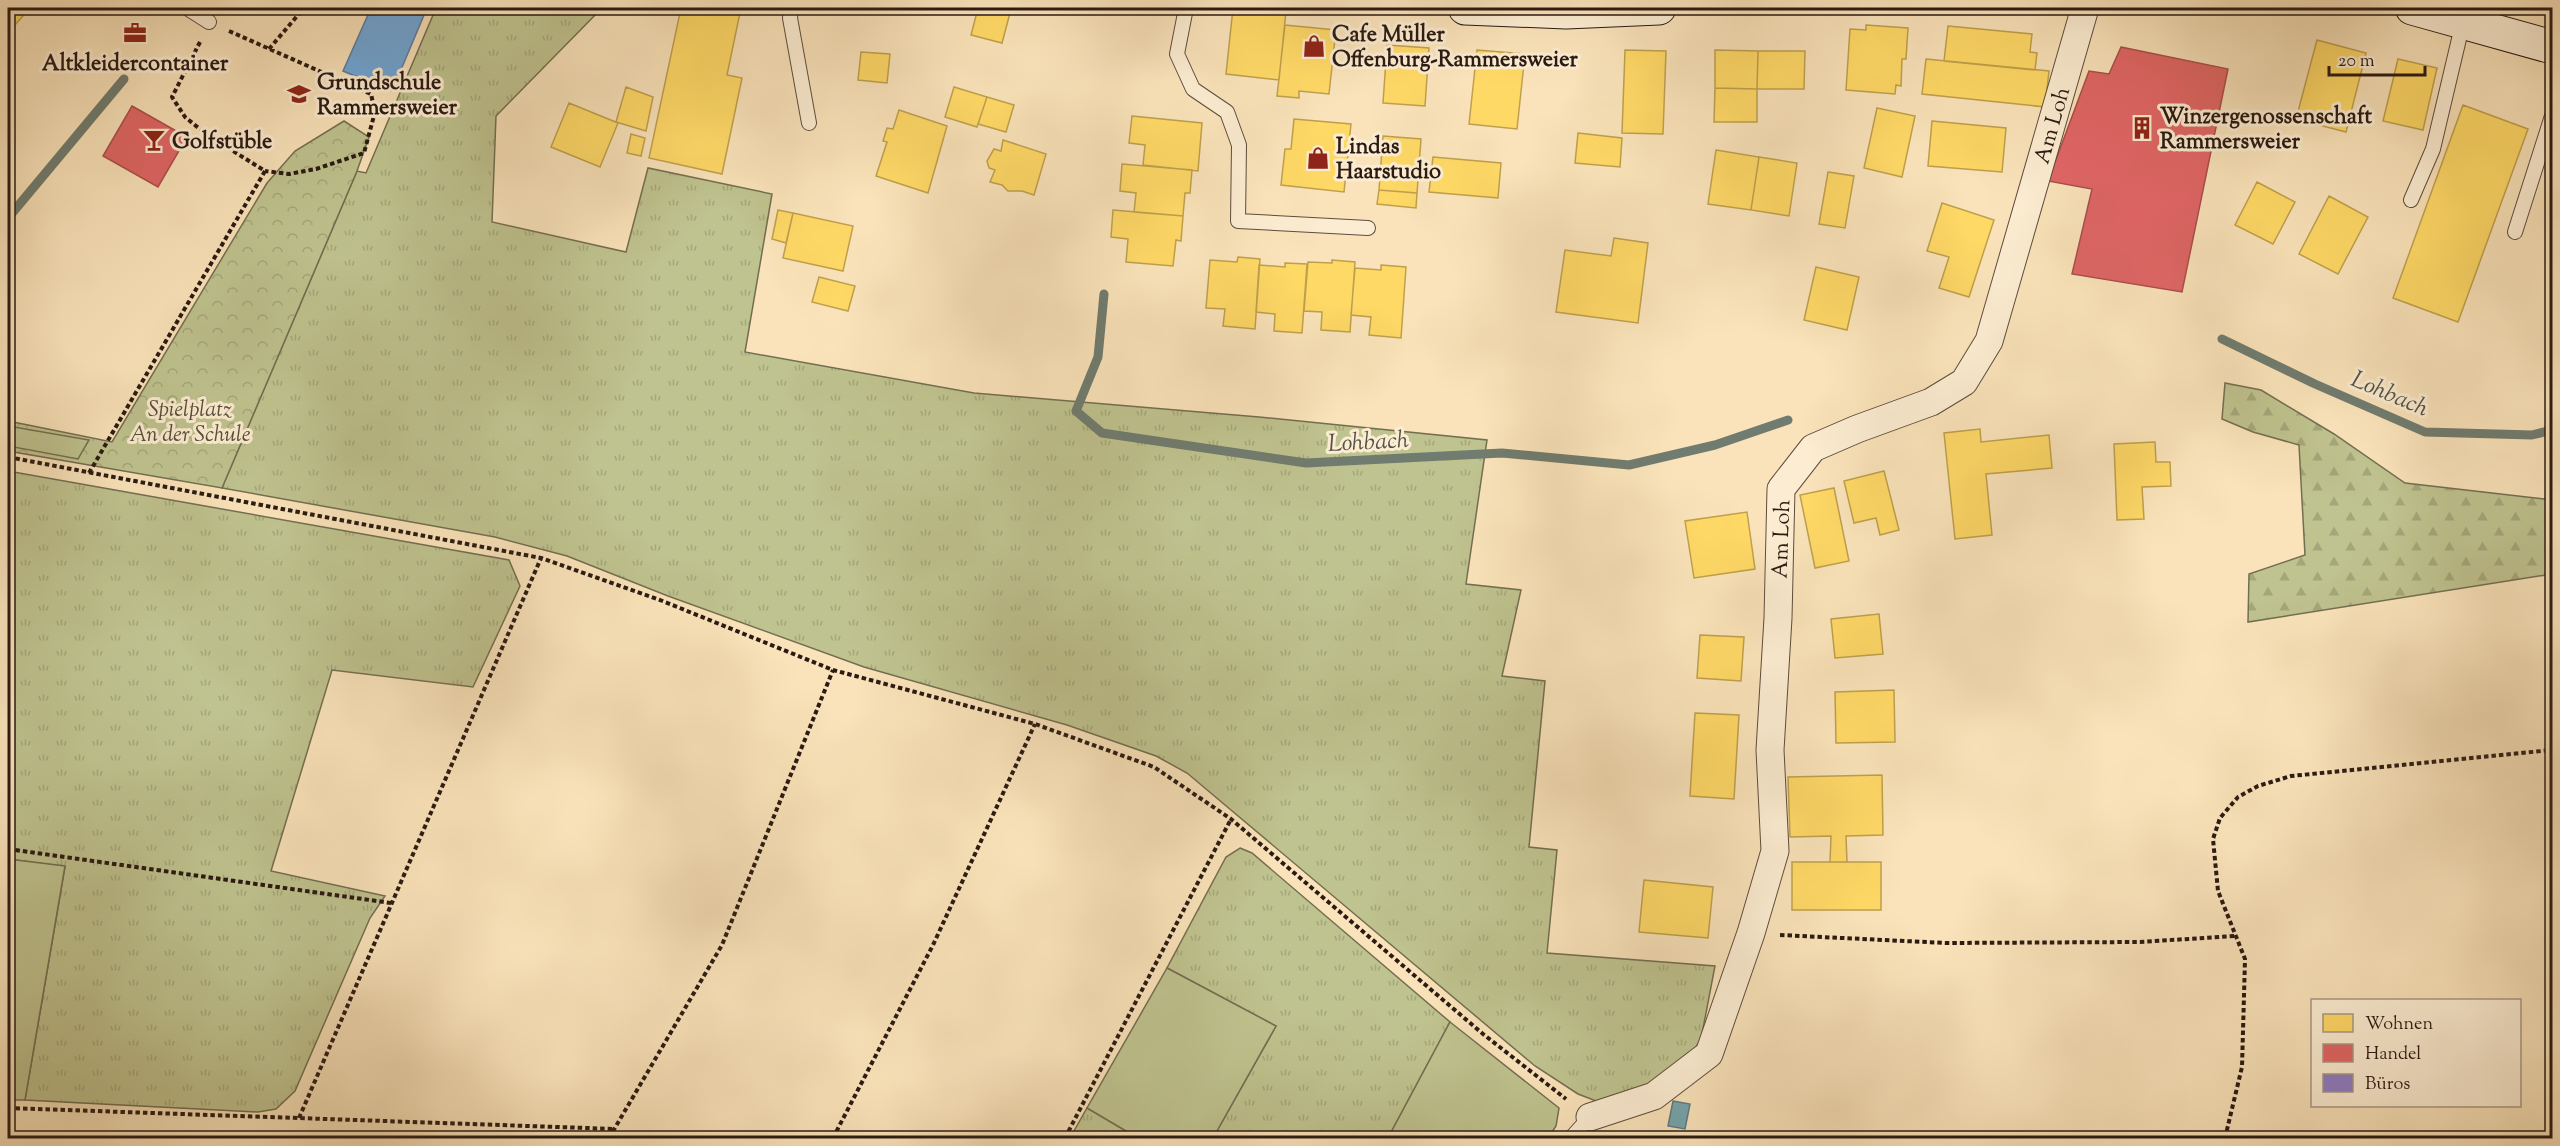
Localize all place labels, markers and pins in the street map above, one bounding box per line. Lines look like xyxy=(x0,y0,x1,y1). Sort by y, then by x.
office icon: Altkleidercontainer xyxy=(122,20,148,46)
place label: Cafe Müller Offenburg-Rammersweier xyxy=(1332,20,1578,77)
shop icon: Cafe Müller Offenburg-Rammersweier xyxy=(1301,33,1327,59)
place label: Altkleidercontainer xyxy=(42,49,229,81)
place label: Grundschule Rammersweier xyxy=(317,68,458,125)
school or university icon: Grundschule Rammersweier xyxy=(286,81,312,107)
place label: Winzergenossenschaft Rammersweier xyxy=(2160,102,2373,159)
building icon: Winzergenossenschaft Rammersweier xyxy=(2129,115,2155,141)
bar icon: Golfstüble xyxy=(141,127,167,153)
place label: Golfstüble xyxy=(172,127,272,159)
place label: Lindas Haarstudio xyxy=(1336,132,1441,189)
shop icon: Lindas Haarstudio xyxy=(1305,145,1331,171)

